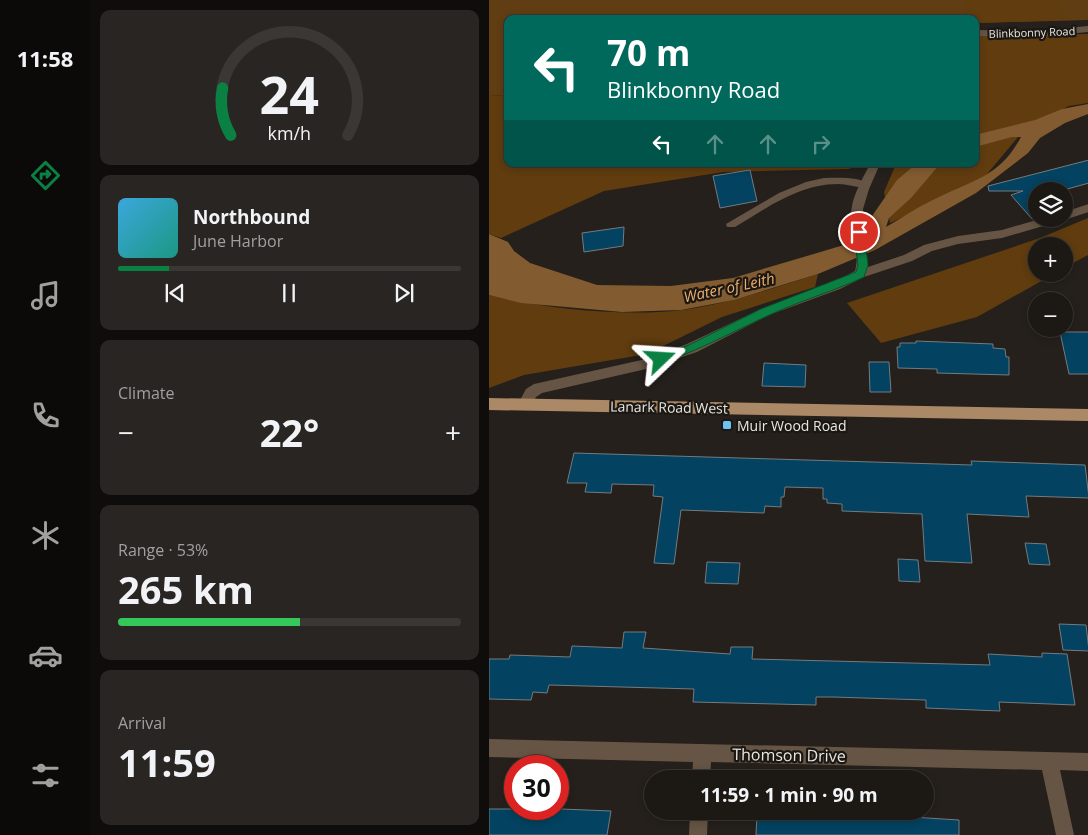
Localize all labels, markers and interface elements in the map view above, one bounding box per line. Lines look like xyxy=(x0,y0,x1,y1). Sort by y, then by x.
street label: Blinkbonny Road xyxy=(988,23,1076,41)
text: 70 m xyxy=(607,29,690,76)
icon: left xyxy=(524,35,589,100)
text: 11:58 xyxy=(17,43,73,73)
text: 24 xyxy=(260,58,319,129)
text: Blinkbonny Road xyxy=(607,74,780,104)
text: km/h xyxy=(268,121,311,145)
icon: left xyxy=(648,130,676,158)
icon: ahead xyxy=(701,130,729,158)
icon: ahead xyxy=(754,130,782,158)
icon: right xyxy=(807,130,835,158)
icon: directions xyxy=(28,158,63,193)
map controls xyxy=(1028,182,1073,337)
button: layers xyxy=(1028,182,1073,227)
text: Northbound xyxy=(193,204,310,230)
pin xyxy=(838,211,880,253)
icon: arrive xyxy=(845,218,873,246)
text: June Harbor xyxy=(193,230,283,252)
button: + xyxy=(1028,237,1073,282)
water label: Water of Leith xyxy=(682,268,776,306)
icon: music xyxy=(28,278,63,313)
icon: previous xyxy=(161,279,189,307)
icon: pause xyxy=(275,279,303,307)
icon: next xyxy=(390,279,418,307)
button: − xyxy=(1028,292,1073,337)
position arrow xyxy=(634,332,686,384)
text: Climate xyxy=(118,382,175,404)
street label: Lanark Road West xyxy=(610,396,728,418)
icon: phone xyxy=(28,398,63,433)
text: 22° xyxy=(260,406,319,458)
text: − xyxy=(118,413,134,451)
text: + xyxy=(445,413,461,451)
place label: Muir Wood Road xyxy=(737,416,846,435)
marker: Muir Wood Road xyxy=(721,419,733,431)
icon: climate xyxy=(28,518,63,553)
text: Range · 53% xyxy=(118,539,208,561)
text: 265 km xyxy=(118,563,254,615)
icon: car xyxy=(28,638,63,673)
text: Arrival xyxy=(118,712,166,734)
text: 11:59 xyxy=(118,736,216,788)
street label: Thomson Drive xyxy=(732,743,846,767)
speed limit sign: 30 xyxy=(504,755,569,820)
icon: filters xyxy=(28,758,63,793)
text: 11:59 · 1 min · 90 m xyxy=(700,782,878,808)

